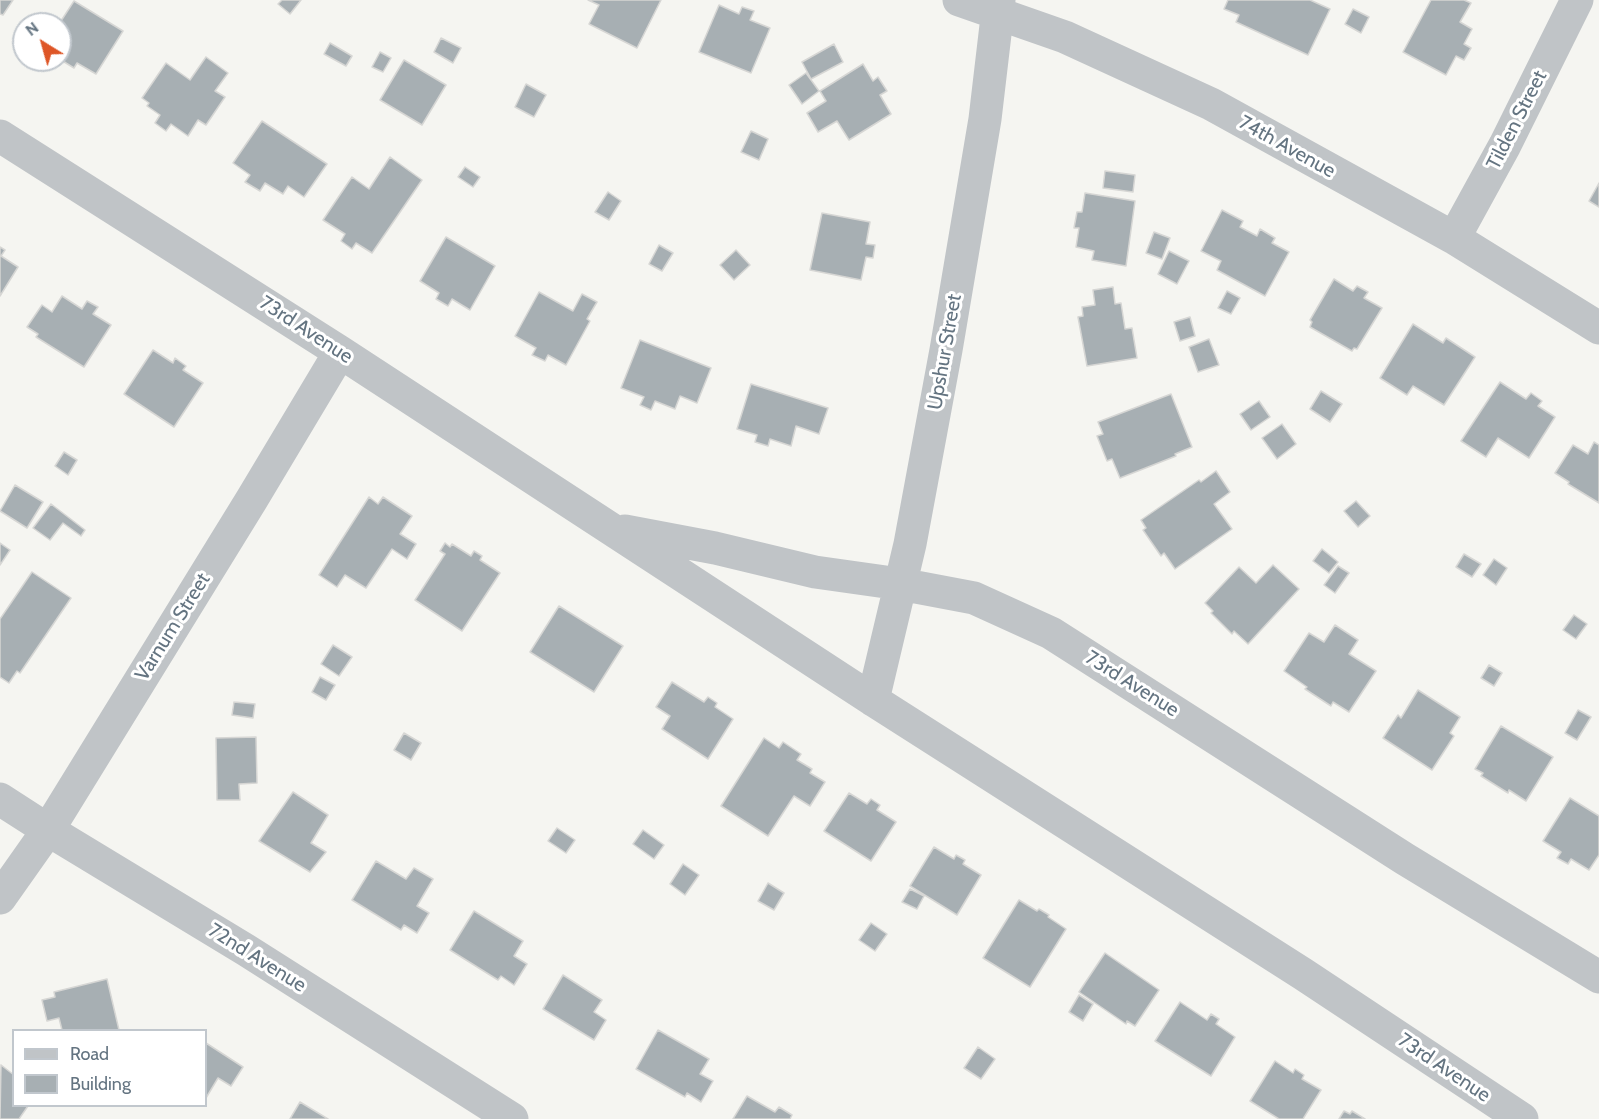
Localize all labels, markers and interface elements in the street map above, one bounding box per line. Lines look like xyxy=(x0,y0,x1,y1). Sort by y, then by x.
north arrow xyxy=(12,12,72,72)
text: N xyxy=(22,18,42,40)
street label: Tilden Street xyxy=(1482,67,1552,173)
street label: 74th Avenue xyxy=(1235,111,1339,183)
street label: 73rd Avenue xyxy=(255,291,357,369)
street label: Upshur Street xyxy=(923,292,967,412)
street label: Varnum Street xyxy=(130,569,216,685)
street label: 73rd Avenue xyxy=(1081,646,1183,722)
street label: 72nd Avenue xyxy=(204,918,310,998)
street label: 73rd Avenue xyxy=(1393,1028,1495,1108)
legend xyxy=(12,1029,207,1107)
text: Road xyxy=(70,1043,109,1065)
text: Building xyxy=(70,1073,131,1095)

